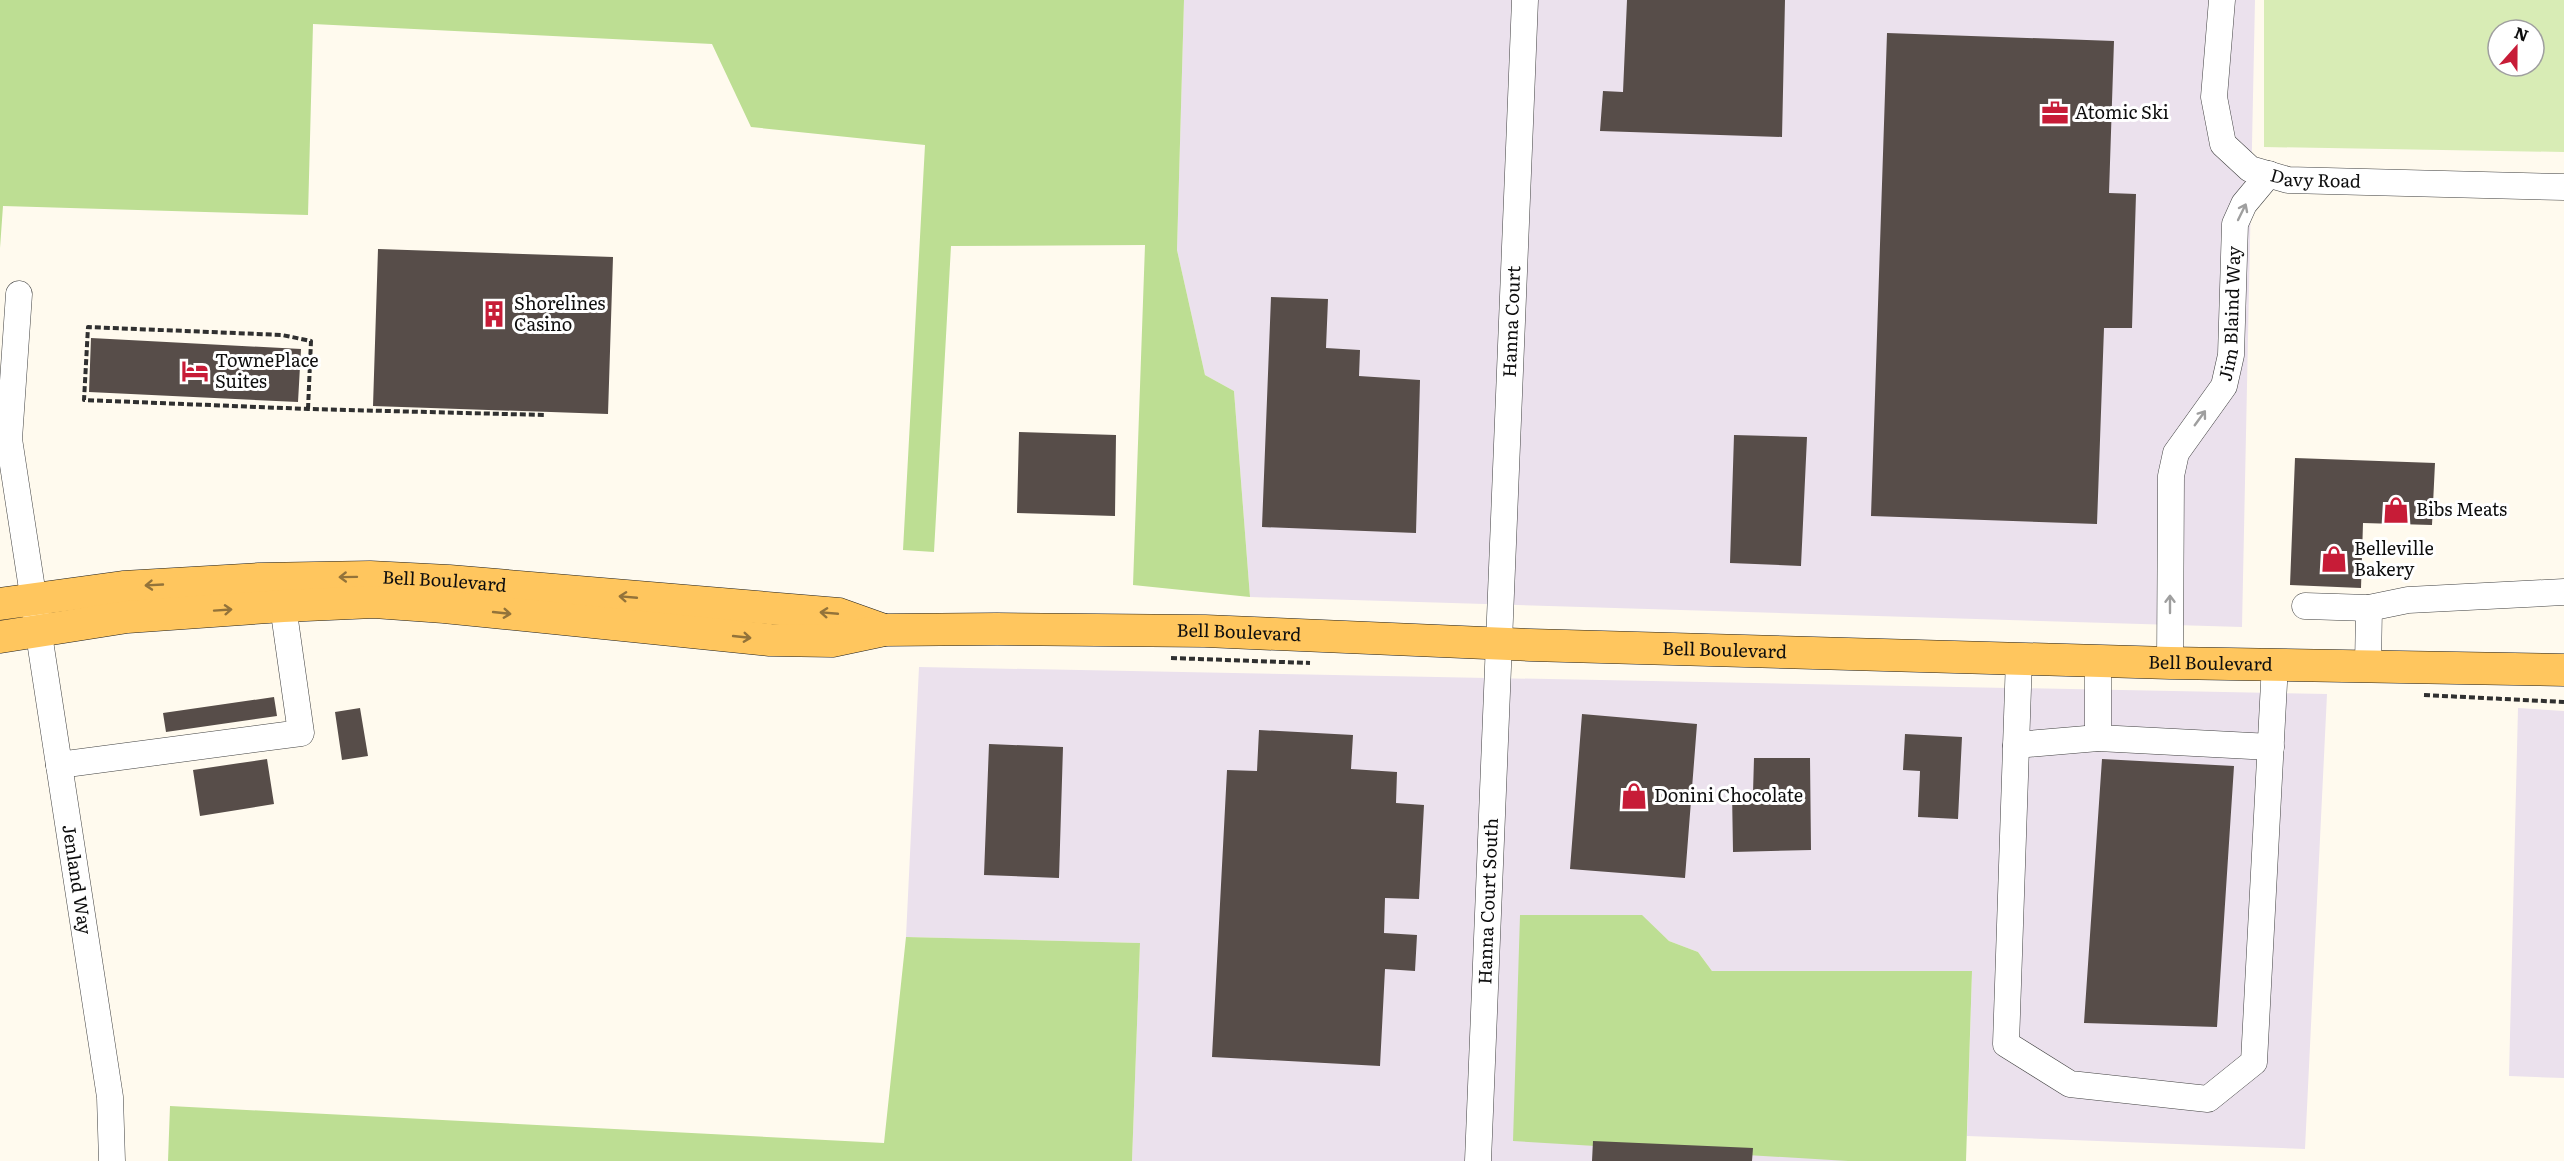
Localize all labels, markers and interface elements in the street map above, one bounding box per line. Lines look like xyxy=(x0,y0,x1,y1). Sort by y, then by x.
north arrow xyxy=(2486,18,2546,78)
text: N xyxy=(2511,19,2532,47)
office icon: Atomic Ski xyxy=(2040,98,2070,128)
place label: Atomic Ski xyxy=(2075,98,2169,125)
street label: Davy Road xyxy=(2267,161,2361,194)
one-way arrow xyxy=(2236,203,2248,221)
street label: Jim Blaind Way xyxy=(2211,245,2246,384)
street label: Hanna Court xyxy=(1495,264,1526,378)
place label: Shorelines Casino xyxy=(514,289,605,337)
building icon: Shorelines Casino xyxy=(479,299,509,329)
place label: TownePlace Suites xyxy=(215,346,319,394)
hotel icon: TownePlace Suites xyxy=(180,356,210,386)
one-way arrow xyxy=(2194,410,2207,426)
shop icon: Bibs Meats xyxy=(2381,495,2411,525)
place label: Bibs Meats xyxy=(2416,495,2507,522)
place label: Belleville Bakery xyxy=(2354,534,2434,582)
shop icon: Belleville Bakery xyxy=(2319,544,2349,574)
street label: Bell Boulevard xyxy=(382,563,508,598)
one-way arrow xyxy=(339,572,359,583)
one-way arrow xyxy=(144,580,164,591)
one-way arrow xyxy=(618,591,638,602)
one-way arrow xyxy=(2164,595,2176,615)
one-way arrow xyxy=(213,604,232,615)
one-way arrow xyxy=(819,607,839,618)
one-way arrow xyxy=(492,608,512,619)
street label: Bell Boulevard xyxy=(1177,616,1302,647)
one-way arrow xyxy=(732,632,751,643)
street label: Bell Boulevard xyxy=(1662,634,1787,664)
street label: Bell Boulevard xyxy=(2148,647,2273,677)
shop icon: Donini Chocolate xyxy=(1619,781,1649,811)
place label: Donini Chocolate xyxy=(1654,781,1803,808)
street label: Hanna Court South xyxy=(1470,817,1504,985)
street label: Jenland Way xyxy=(56,822,100,937)

